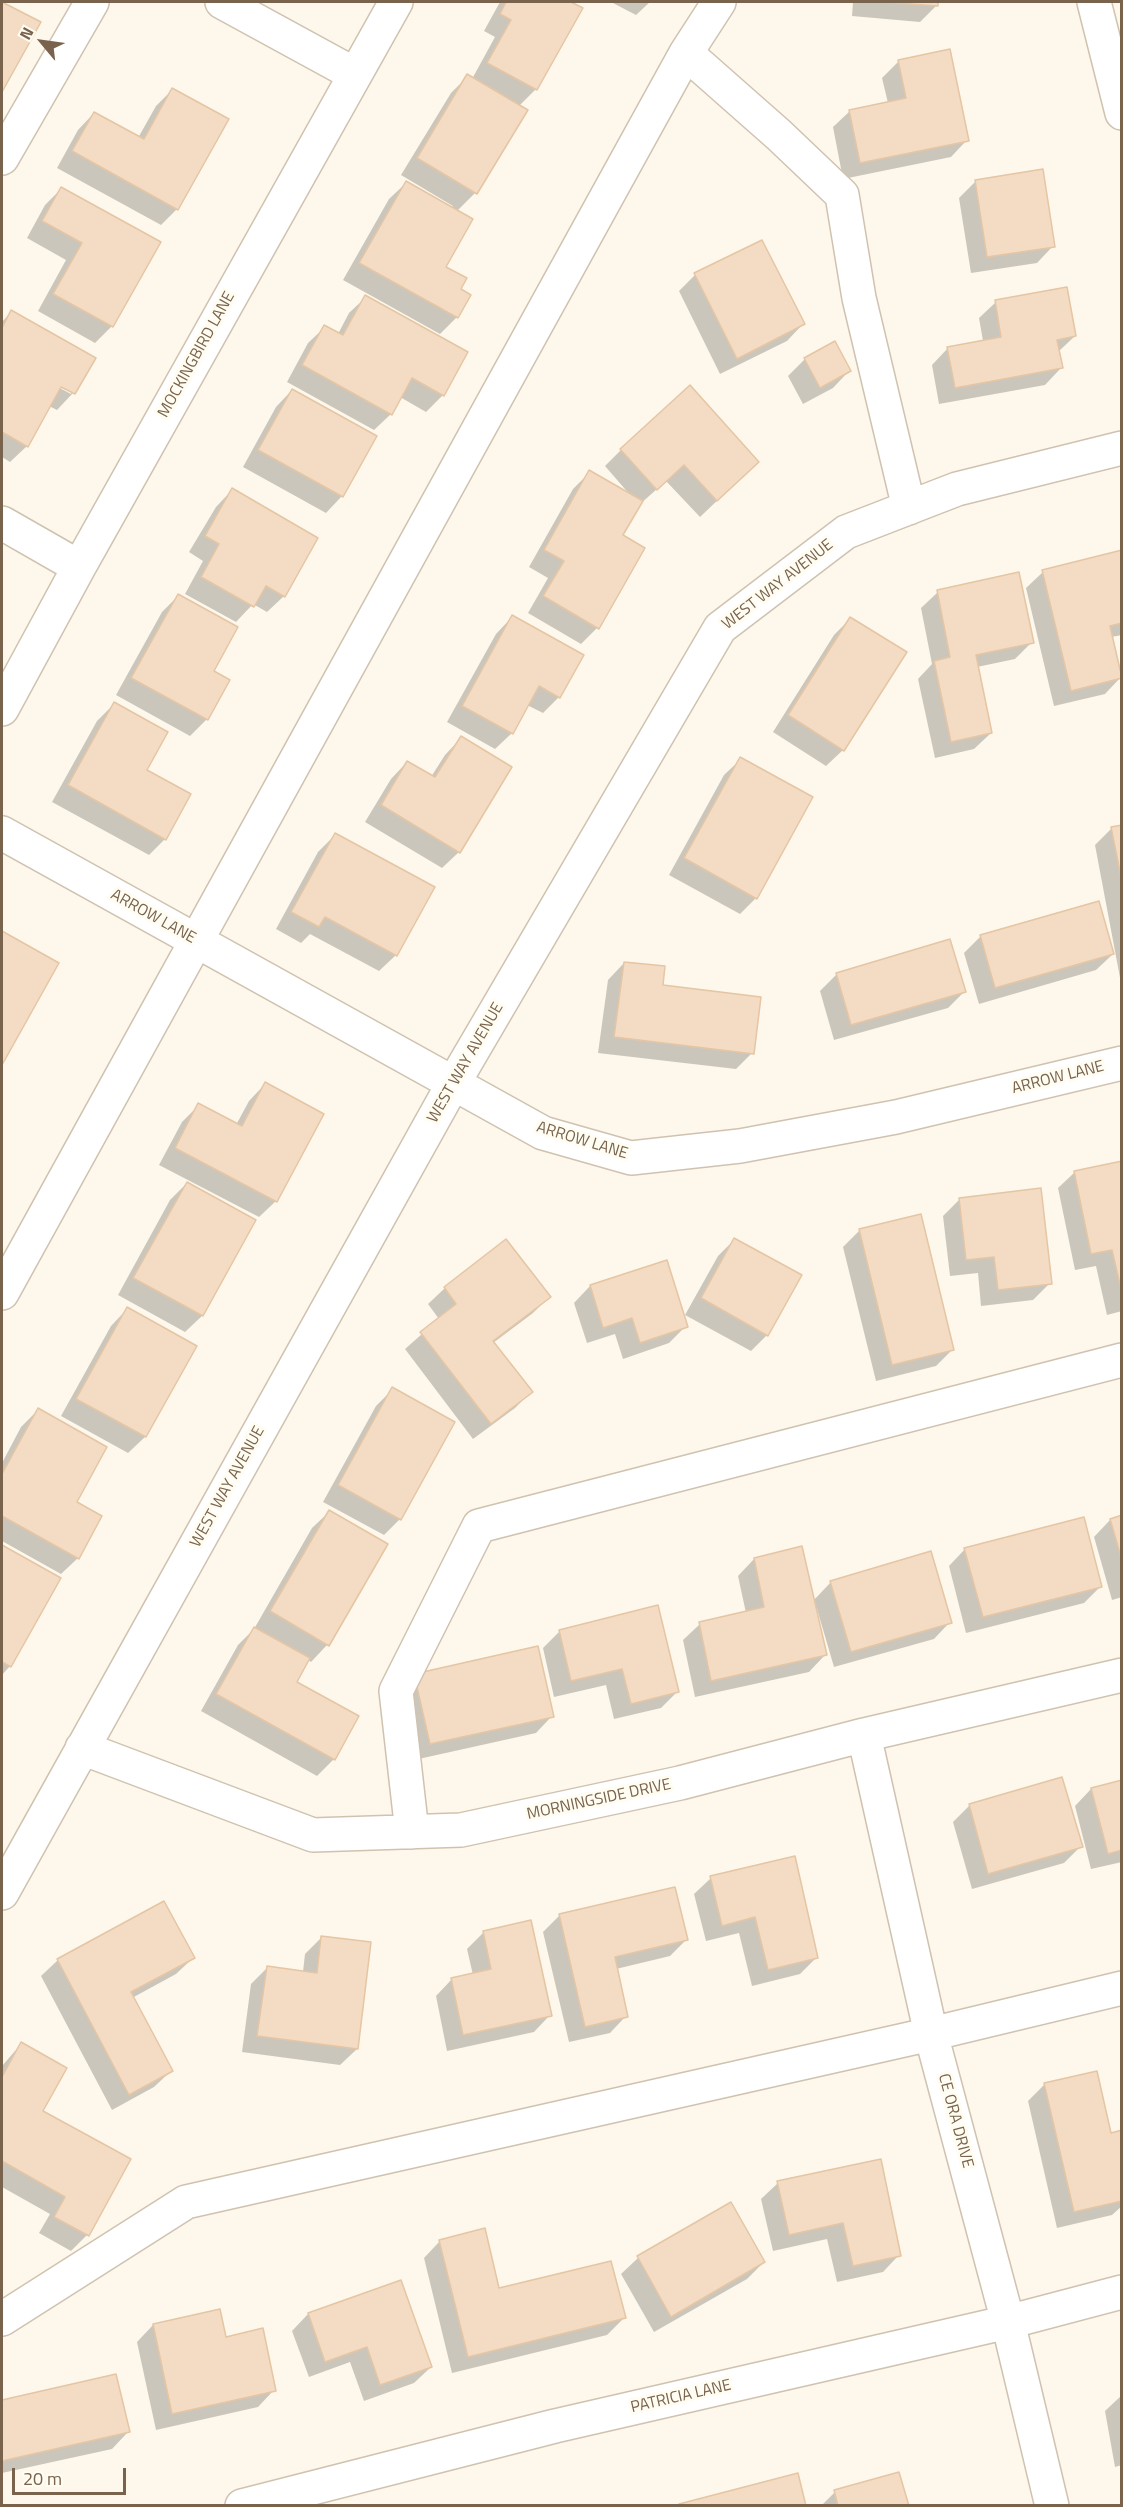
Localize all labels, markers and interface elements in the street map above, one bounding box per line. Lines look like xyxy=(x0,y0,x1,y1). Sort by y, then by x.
north arrow xyxy=(12,12,72,72)
text: N xyxy=(13,23,39,44)
street label: MOCKINGBIRD LANE xyxy=(154,289,240,421)
street label: WEST WAY AVENUE xyxy=(719,536,837,634)
street label: ARROW LANE xyxy=(107,886,199,948)
street label: WEST WAY AVENUE xyxy=(424,1000,508,1126)
street label: ARROW LANE xyxy=(1010,1057,1106,1099)
street label: ARROW LANE xyxy=(534,1118,630,1164)
street label: WEST WAY AVENUE xyxy=(187,1423,269,1551)
street label: MORNINGSIDE DRIVE xyxy=(525,1775,673,1825)
street label: CE ORA DRIVE xyxy=(933,2072,977,2170)
street label: PATRICIA LANE xyxy=(629,2376,733,2418)
scale bar xyxy=(15,2456,129,2494)
text: 20 m xyxy=(23,2465,62,2492)

